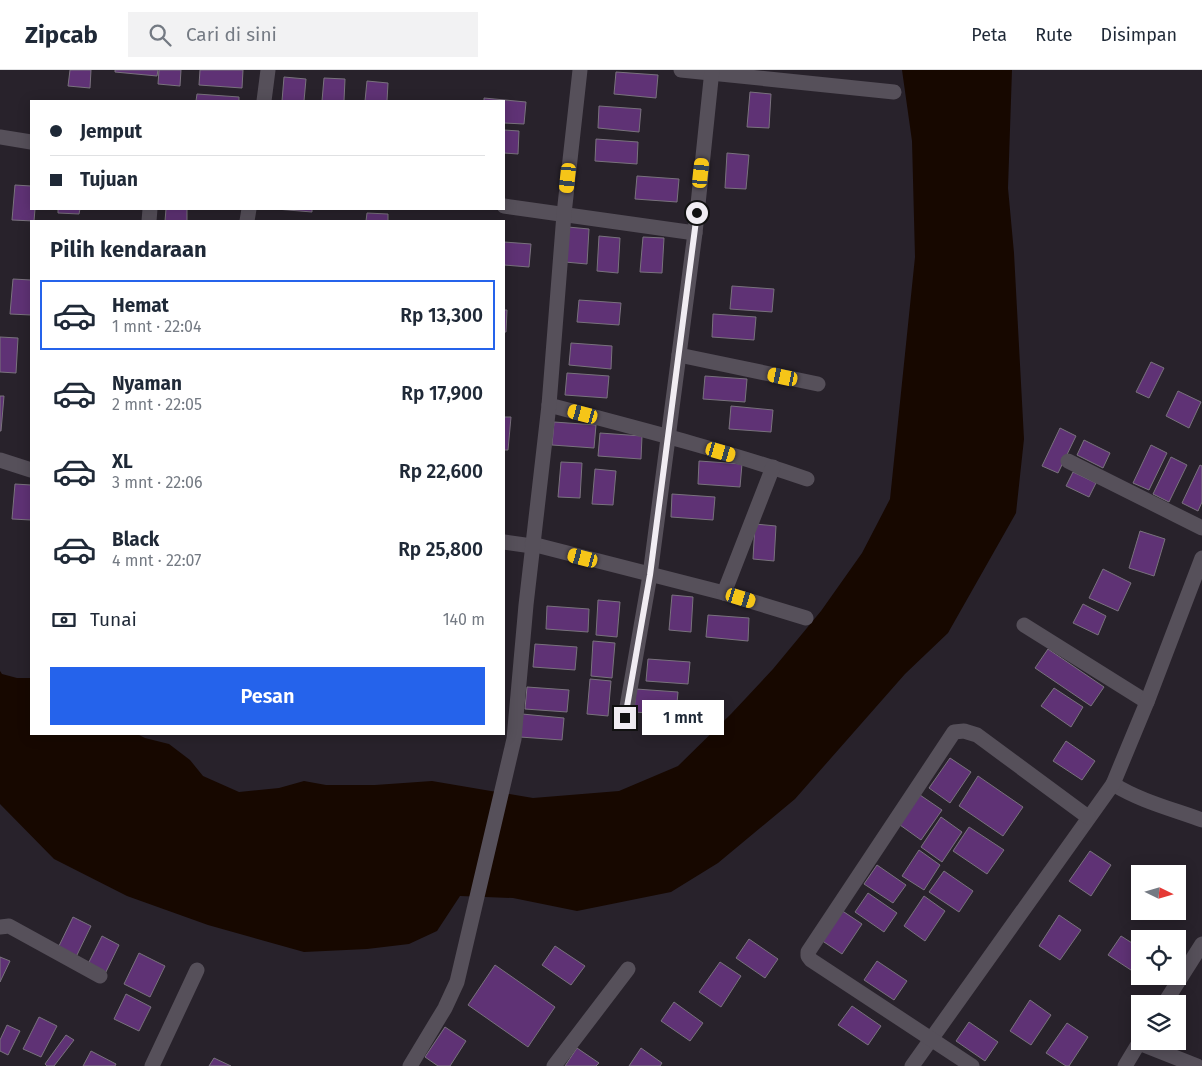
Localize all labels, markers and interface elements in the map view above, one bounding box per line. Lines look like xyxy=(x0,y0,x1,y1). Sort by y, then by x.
search box xyxy=(128,12,478,57)
text: Zipcab xyxy=(25,21,98,49)
icon: search xyxy=(146,21,174,49)
text: Cari di sini xyxy=(186,23,277,46)
text: Peta xyxy=(971,24,1007,46)
text: Rute xyxy=(1035,24,1073,46)
text: Disimpan xyxy=(1101,24,1177,46)
text: Jemput xyxy=(80,120,142,143)
car xyxy=(691,157,710,189)
car xyxy=(558,162,577,194)
text: Tujuan xyxy=(80,168,138,191)
route start xyxy=(686,202,708,224)
text: Pilih kendaraan xyxy=(50,236,207,263)
icon: car xyxy=(52,293,97,338)
text: Hemat xyxy=(112,294,169,317)
text: Rp 13,300 xyxy=(400,304,483,327)
text: 1 mnt · 22:04 xyxy=(112,317,201,336)
car xyxy=(766,367,799,387)
icon: car xyxy=(52,371,97,416)
text: Nyaman xyxy=(112,372,182,395)
text: Rp 17,900 xyxy=(401,382,483,405)
text: 2 mnt · 22:05 xyxy=(112,395,202,414)
car xyxy=(566,403,599,425)
car xyxy=(704,441,737,463)
icon: car xyxy=(52,449,97,494)
text: XL xyxy=(112,450,133,473)
text: Rp 22,600 xyxy=(399,460,483,483)
text: 3 mnt · 22:06 xyxy=(112,473,203,492)
icon: car xyxy=(52,527,97,572)
text: Black xyxy=(112,528,159,551)
text: Rp 25,800 xyxy=(398,538,483,561)
car xyxy=(566,547,599,569)
text: 4 mnt · 22:07 xyxy=(112,551,201,570)
car xyxy=(724,586,757,610)
icon: cash xyxy=(50,606,78,634)
text: Tunai xyxy=(90,608,137,631)
text: 140 m xyxy=(443,610,485,629)
button: Pesan xyxy=(50,667,485,725)
callout: 1 mnt xyxy=(642,700,725,736)
route end xyxy=(614,707,636,729)
text: 1 mnt xyxy=(663,708,703,727)
north arrow xyxy=(1131,865,1186,920)
map controls xyxy=(1131,865,1186,1050)
button: locate xyxy=(1131,930,1186,985)
button: layers xyxy=(1131,995,1186,1050)

